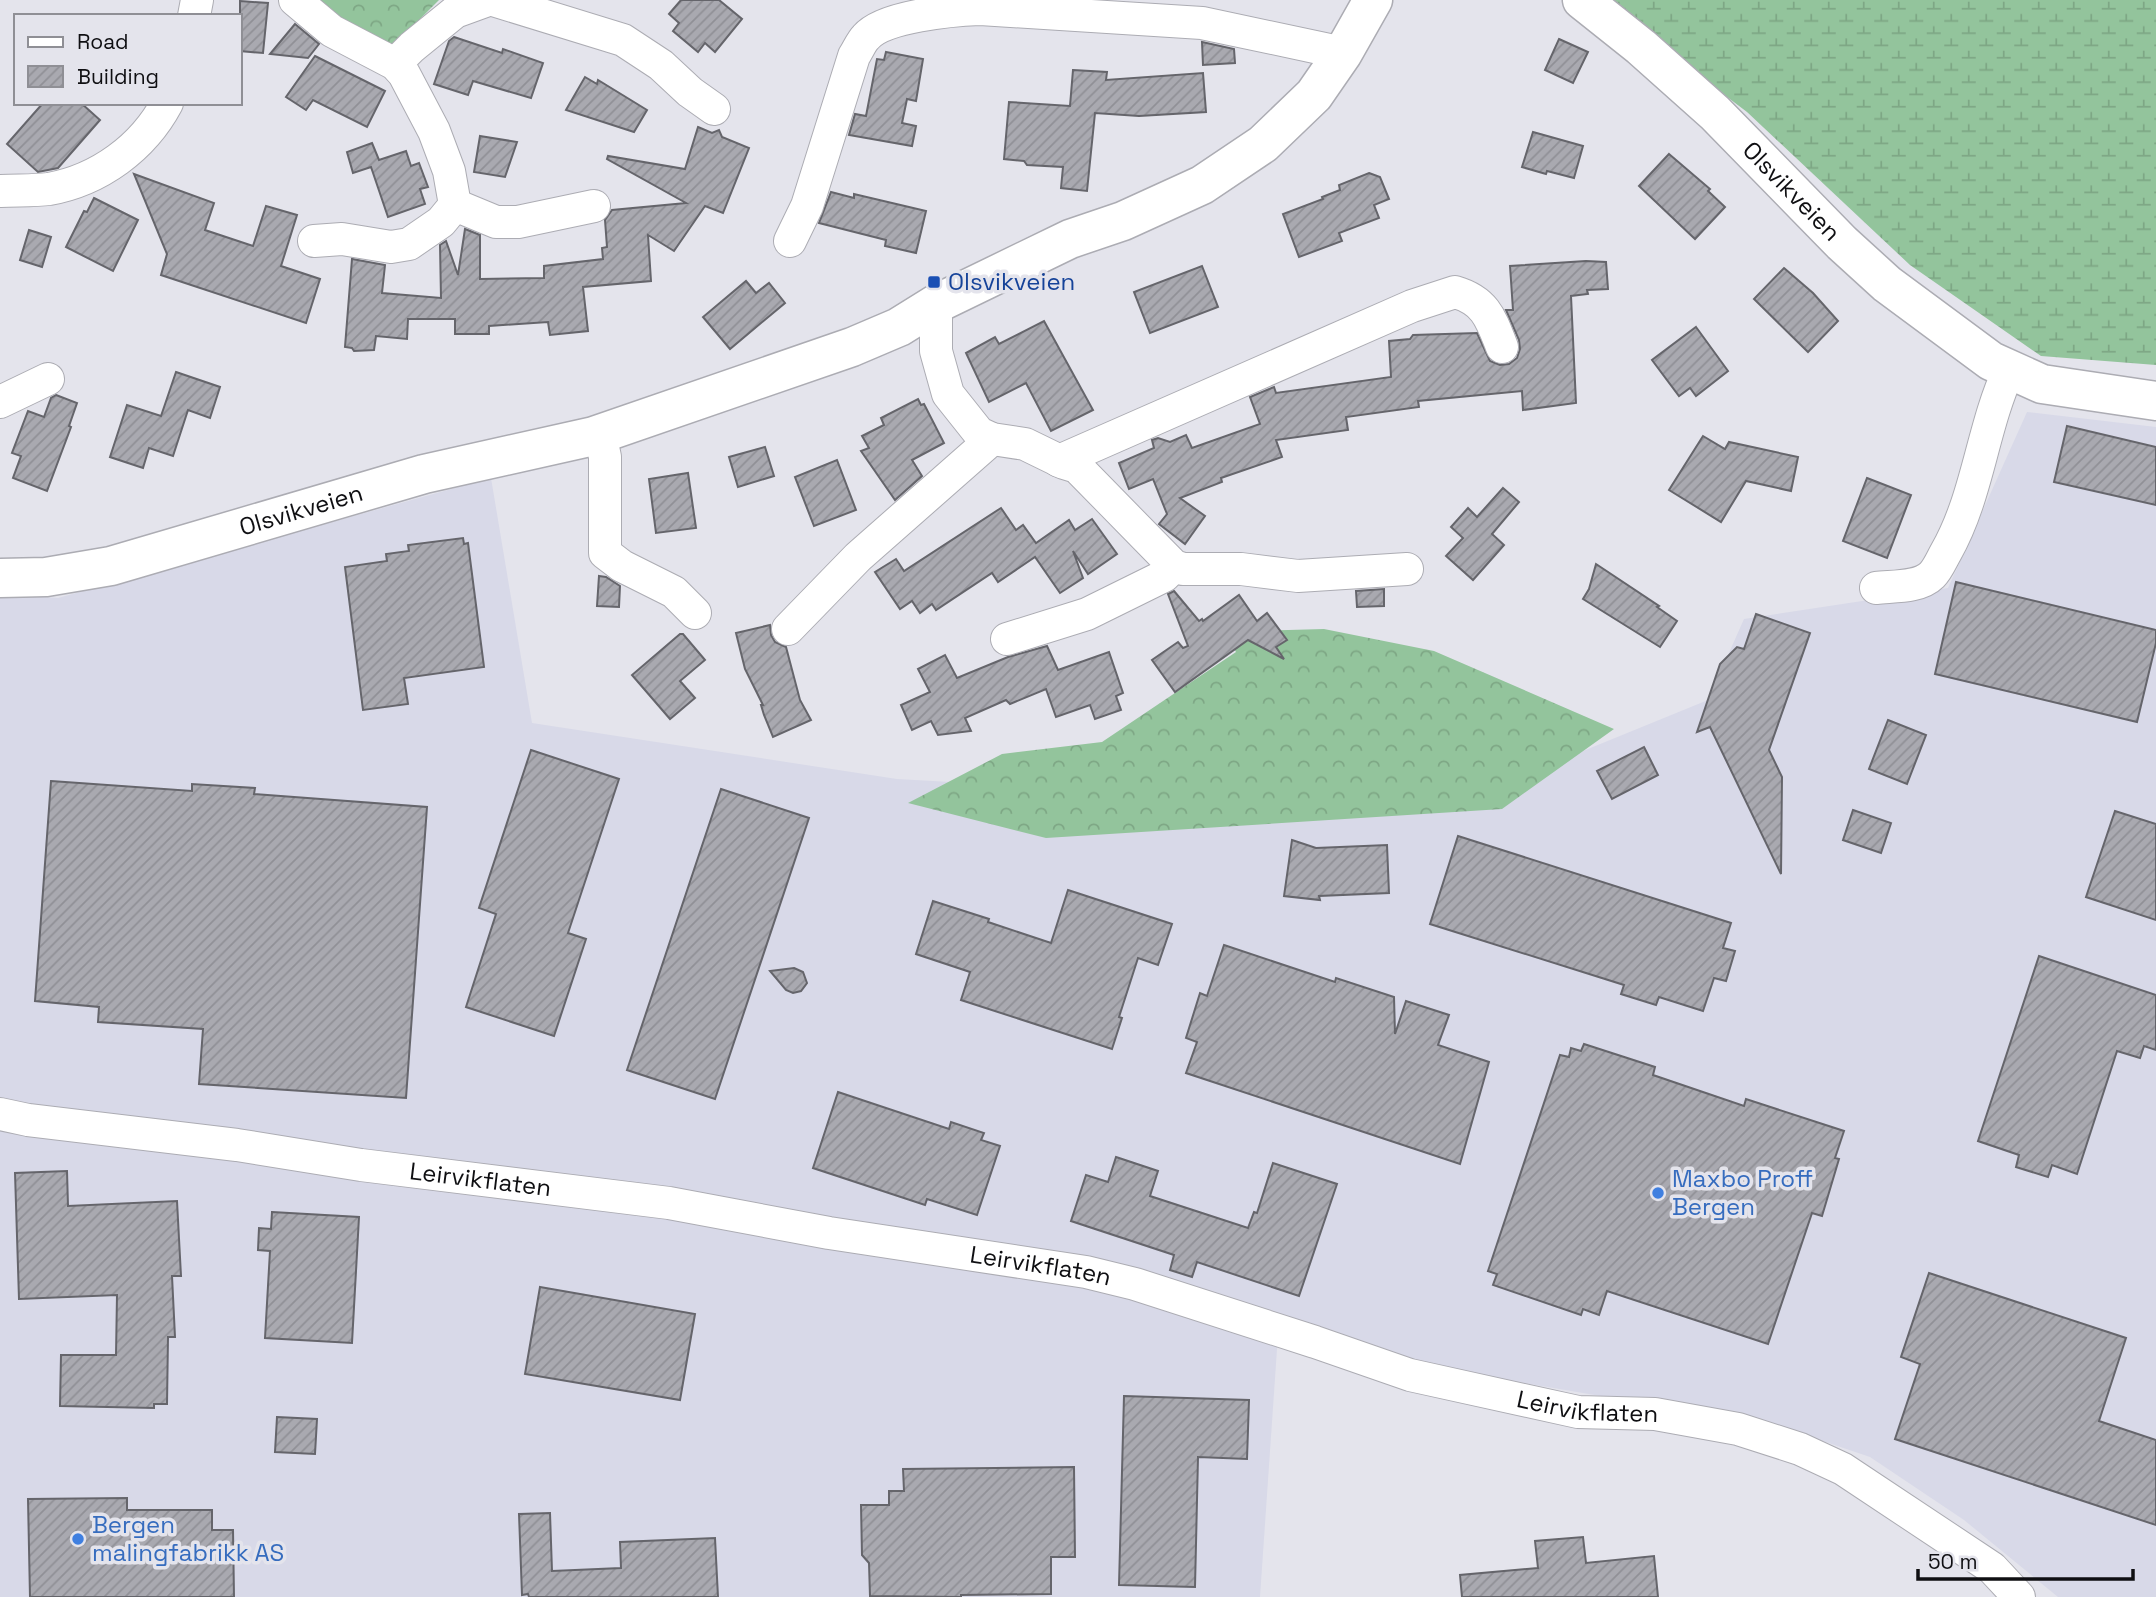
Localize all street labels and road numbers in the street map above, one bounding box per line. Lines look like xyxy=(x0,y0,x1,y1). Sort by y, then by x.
street label: Olsvikveien xyxy=(1736,135,1847,247)
street label: Olsvikveien xyxy=(235,477,366,543)
street label: Leirvikflaten xyxy=(408,1155,553,1203)
street label: Leirvikflaten xyxy=(968,1239,1115,1293)
street label: Leirvikflaten xyxy=(1514,1383,1659,1429)

